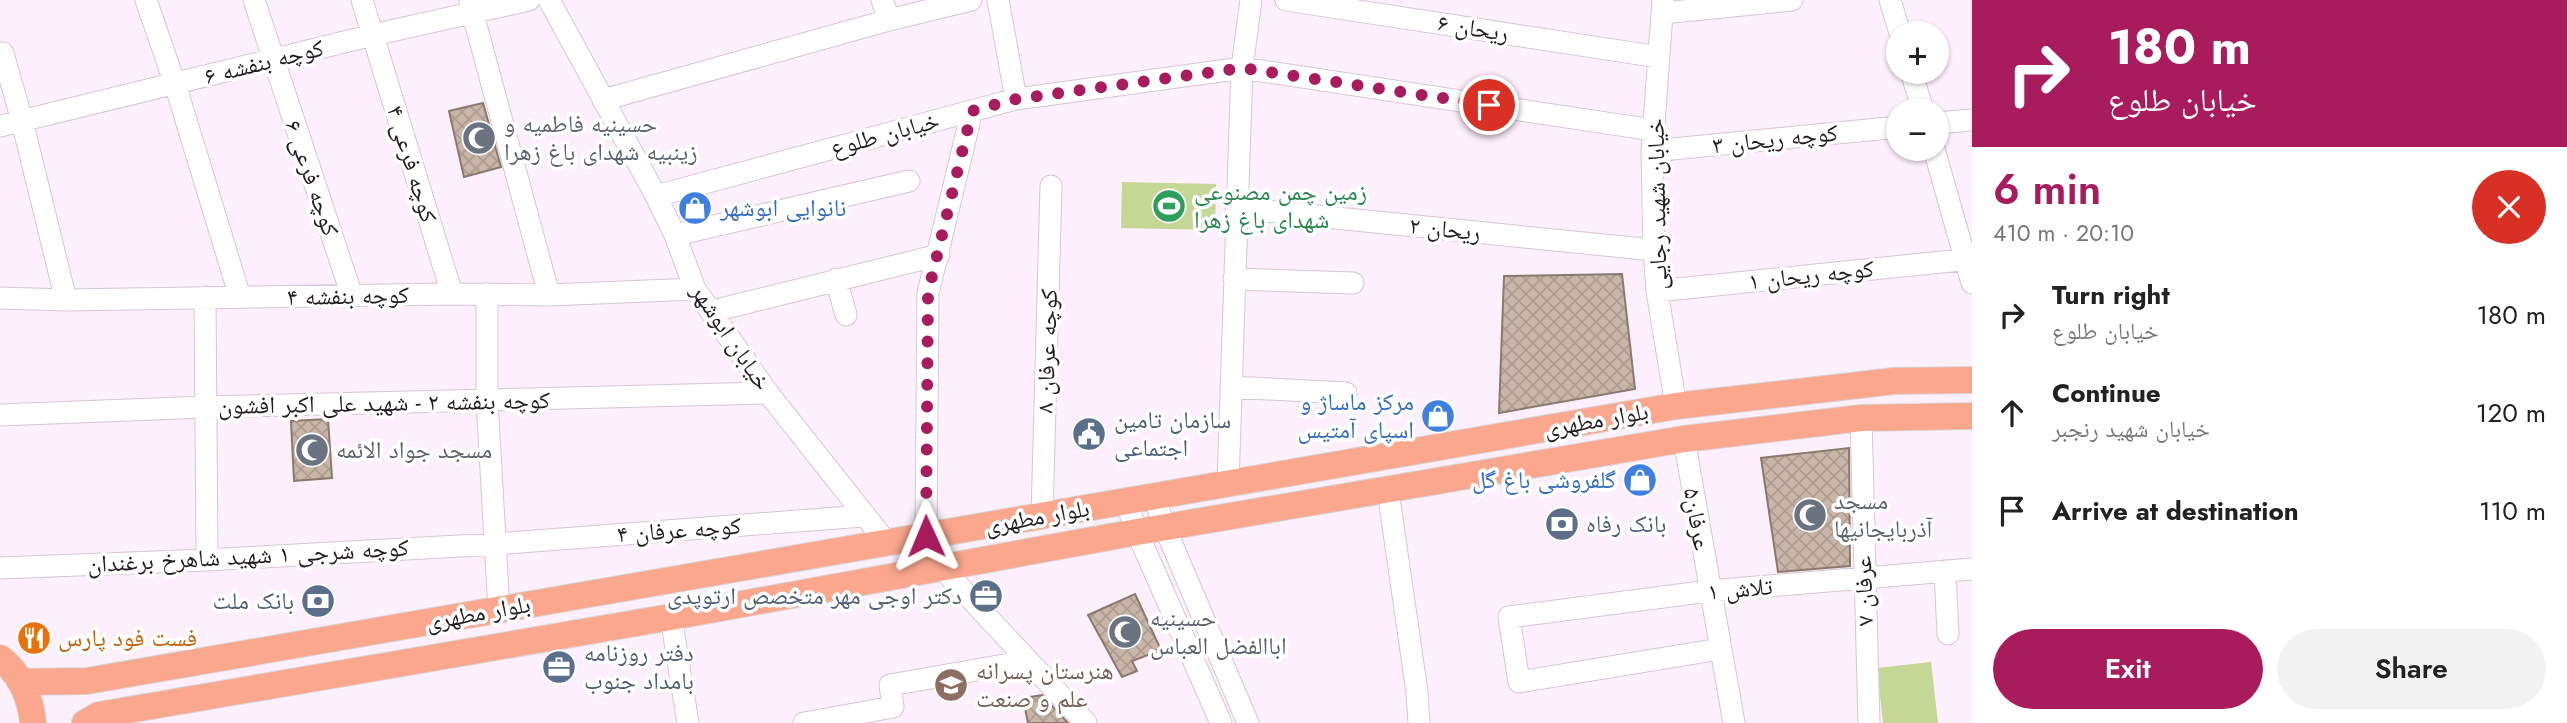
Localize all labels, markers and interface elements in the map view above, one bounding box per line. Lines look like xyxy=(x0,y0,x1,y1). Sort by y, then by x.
street label: ریحان ۶ xyxy=(1435,5,1511,50)
text: 180 m xyxy=(2108,12,2251,82)
map controls xyxy=(1886,21,1949,161)
button: + xyxy=(1886,21,1949,84)
icon: right xyxy=(1993,28,2084,119)
street label: کوچه بنفشه ۶ xyxy=(200,30,327,93)
pin xyxy=(1459,75,1519,135)
text: خیابان طلوع xyxy=(2108,77,2256,123)
icon: arrive xyxy=(1470,86,1508,124)
button: − xyxy=(1886,98,1949,161)
street label: کوچه فرعی ۴ xyxy=(378,101,447,227)
street label: خیابان طلوع xyxy=(827,102,943,165)
place label: حسینیه فاطمیه و زینبیه شهدای باغ زهرا xyxy=(504,106,698,169)
street label: کوچه فرعی ۶ xyxy=(276,115,349,241)
street label: کوچه ریحان ۳ xyxy=(1710,115,1840,162)
street label: خیابان شهید رجایی xyxy=(1638,118,1675,290)
mosque icon: حسینیه فاطمیه و زینبیه شهدای باغ زهرا xyxy=(460,119,498,157)
text: 6 min xyxy=(1993,159,2101,220)
button: close xyxy=(2472,170,2546,244)
place label: زمین چمن مصنوعی شهدای باغ زهرا xyxy=(1194,174,1367,237)
sports icon: زمین چمن مصنوعی شهدای باغ زهرا xyxy=(1150,187,1188,225)
shop icon: نانوایی ابوشهر xyxy=(676,189,714,227)
place label: نانوایی ابوشهر xyxy=(719,190,846,225)
street label: ریحان ۲ xyxy=(1408,207,1482,250)
text: 410 m · 20:10 xyxy=(1993,216,2134,250)
street label: کوچه ریحان ۱ xyxy=(1746,251,1876,298)
street label: خیابان ابوشهر xyxy=(682,275,780,397)
text: Turn right xyxy=(2052,276,2170,314)
street label: کوچه بنفشه ۴ xyxy=(287,277,409,314)
street label: کوچه عرفان ۸ xyxy=(1027,288,1066,414)
icon: right xyxy=(1993,296,2031,334)
text: 180 m xyxy=(2476,296,2546,334)
text: خیابان طلوع xyxy=(2052,314,2159,348)
text: Continue xyxy=(2052,374,2161,412)
street label: کوچه بنفشه ۲ - شهید علی اکبر افشون xyxy=(218,382,550,423)
place label: مرکز ماساژ و اسپای آمتیس xyxy=(1297,384,1414,447)
street label: بلوار مطهری xyxy=(1541,393,1651,446)
icon: ahead xyxy=(1993,394,2031,432)
text: 120 m xyxy=(2476,394,2546,432)
shop icon: مرکز ماساژ و اسپای آمتیس xyxy=(1419,397,1457,435)
place label: سازمان تامین اجتماعی xyxy=(1114,402,1231,465)
text: خیابان شهید رنجبر xyxy=(2052,412,2210,446)
public building icon: سازمان تامین اجتماعی xyxy=(1070,415,1108,453)
mosque icon: مسجد جواد الائمه xyxy=(293,431,331,469)
place label: مسجد جواد الائمه xyxy=(336,432,492,467)
shop icon: گلفروشی باغ گل xyxy=(1621,461,1659,499)
place label: گلفروشی باغ گل xyxy=(1472,462,1616,497)
place label: مسجد آذربایجانیها xyxy=(1834,483,1933,546)
street label: عرفان۵ xyxy=(1675,485,1720,553)
street label: بلوار مطهری xyxy=(982,490,1092,543)
icon: arrive xyxy=(1993,492,2031,530)
text: Arrive at destination xyxy=(2052,492,2299,530)
text: 110 m xyxy=(2479,492,2546,530)
mosque icon: مسجد آذربایجانیها xyxy=(1791,496,1829,534)
position arrow xyxy=(889,499,963,573)
bank icon: بانک رفاه xyxy=(1543,505,1581,543)
place label: بانک رفاه xyxy=(1586,506,1666,541)
street label: کوچه عرفان ۴ xyxy=(616,508,742,551)
street label: کوچه شرجی ۱ شهید شاهرخ برغندان xyxy=(86,530,410,581)
street label: عرفان ۷ xyxy=(1845,555,1882,627)
street label: تلاش ۱ xyxy=(1706,568,1774,609)
office icon: دکتر اوجی مهر متخصص ارتوپدی xyxy=(967,577,1005,615)
place label: دکتر اوجی مهر متخصص ارتوپدی xyxy=(667,578,962,613)
bank icon: بانک ملت xyxy=(299,582,337,620)
place label: بانک ملت xyxy=(212,583,294,618)
street label: بلوار مطهری xyxy=(423,586,533,639)
place label: حسینیه اباالفضل العباس xyxy=(1150,600,1287,663)
mosque icon: حسینیه اباالفضل العباس xyxy=(1106,613,1144,651)
restaurant icon: فست فود پارس xyxy=(15,619,53,657)
place label: فست فود پارس xyxy=(58,620,197,655)
button: Exit xyxy=(1993,629,2263,709)
button: Share xyxy=(2277,629,2546,709)
place label: دفتر روزنامه بامداد جنوب xyxy=(584,635,694,698)
office icon: دفتر روزنامه بامداد جنوب xyxy=(540,648,578,686)
place label: هنرستان پسرانه علم و صنعت xyxy=(976,653,1114,716)
school or university icon: هنرستان پسرانه علم و صنعت xyxy=(932,666,970,704)

